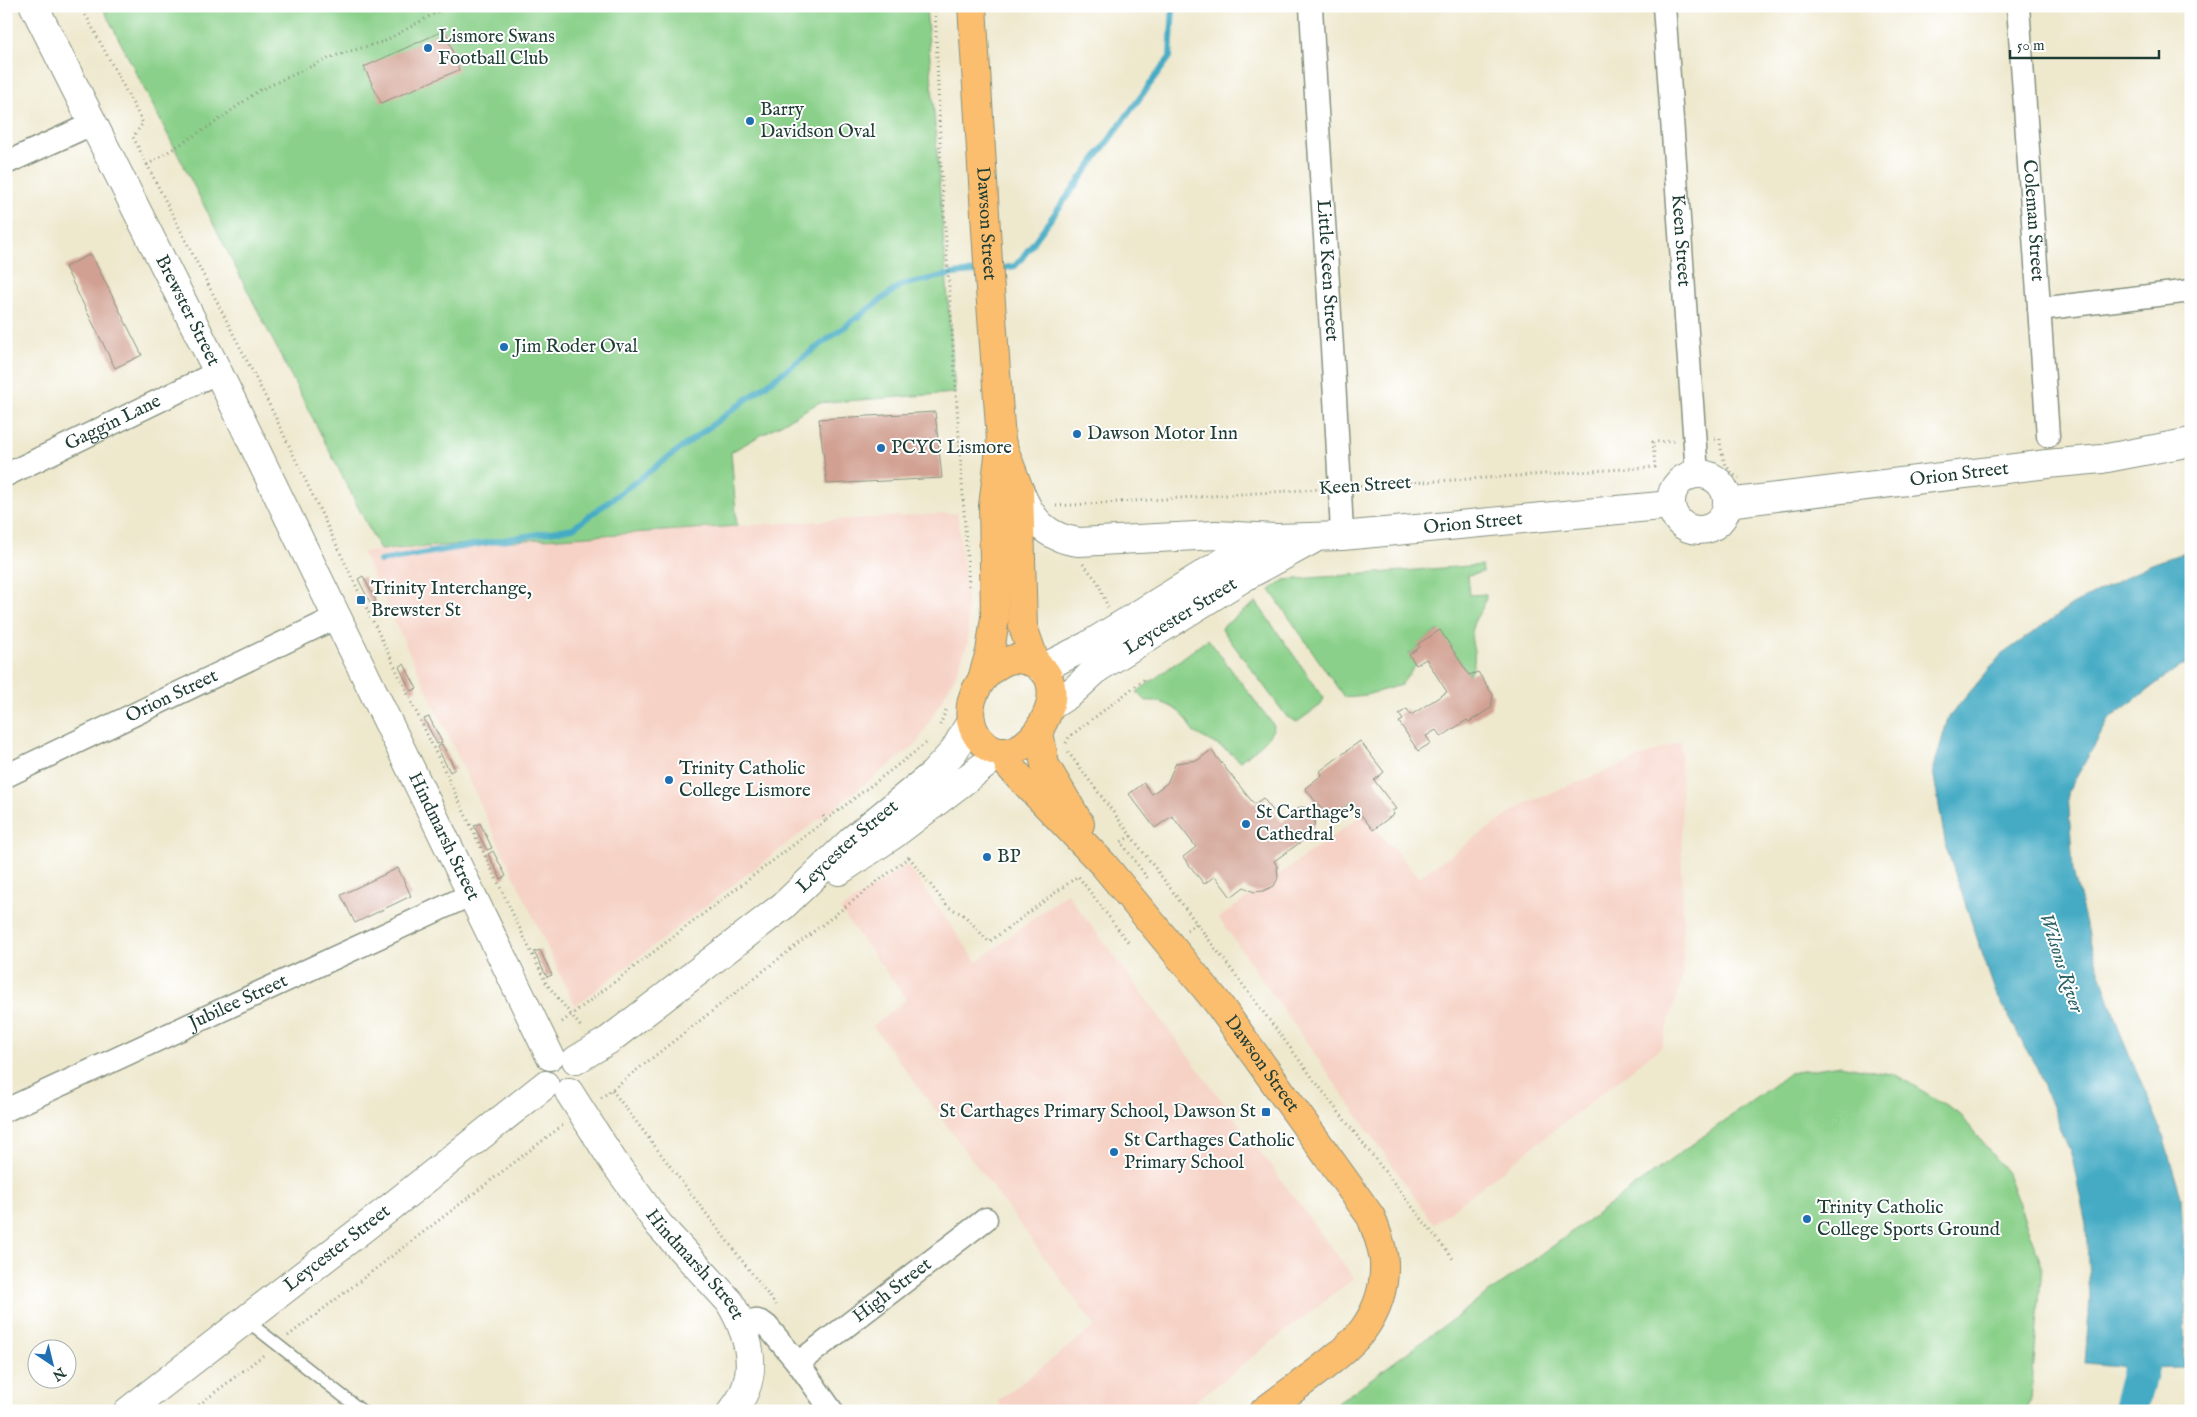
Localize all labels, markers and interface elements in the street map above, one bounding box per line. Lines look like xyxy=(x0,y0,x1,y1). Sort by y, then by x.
place label: Lismore Swans Football Club xyxy=(438,25,555,71)
scale bar xyxy=(2010,28,2158,60)
text: 50 m xyxy=(2017,36,2045,55)
marker: Lismore Swans Football Club xyxy=(422,42,434,54)
place label: Barry Davidson Oval xyxy=(760,98,876,144)
marker: Barry Davidson Oval xyxy=(744,115,756,127)
street label: Coleman Street xyxy=(2017,159,2049,283)
street label: Dawson Street xyxy=(970,166,1001,282)
street label: Keen Street xyxy=(1665,193,1696,288)
street label: Little Keen Street xyxy=(1311,199,1344,343)
street label: Brewster Street xyxy=(149,251,225,371)
place label: Jim Roder Oval xyxy=(512,335,638,359)
marker: Jim Roder Oval xyxy=(498,341,510,353)
street label: Gaggin Lane xyxy=(61,389,165,456)
place label: Dawson Motor Inn xyxy=(1087,422,1238,446)
marker: Dawson Motor Inn xyxy=(1071,428,1083,440)
place label: PCYC Lismore xyxy=(891,436,1012,460)
marker: PCYC Lismore xyxy=(875,442,887,454)
street label: Orion Street xyxy=(1908,457,2011,493)
street label: Keen Street xyxy=(1318,471,1413,501)
street label: Orion Street xyxy=(1422,507,1524,540)
street label: Leycester Street xyxy=(1120,572,1242,661)
place label: Trinity Interchange, Brewster St xyxy=(371,577,532,623)
marker: Trinity Interchange, Brewster St xyxy=(355,594,367,606)
street label: Orion Street xyxy=(122,664,222,729)
place label: Trinity Catholic College Lismore xyxy=(679,757,811,803)
street label: Hindmarsh Street xyxy=(402,768,485,905)
marker: Trinity Catholic College Lismore xyxy=(663,774,675,786)
street label: Leycester Street xyxy=(792,795,904,898)
place label: St Carthage's Cathedral xyxy=(1256,801,1361,847)
marker: St Carthage's Cathedral xyxy=(1240,818,1252,830)
place label: BP xyxy=(997,845,1020,869)
marker: BP xyxy=(981,851,993,863)
water label: Wilsons River xyxy=(2033,910,2089,1017)
street label: Jubilee Street xyxy=(183,969,292,1036)
street label: Dawson Street xyxy=(1218,1011,1305,1118)
place label: St Carthages Primary School, Dawson St xyxy=(940,1100,1256,1124)
marker: St Carthages Primary School, Dawson St xyxy=(1260,1106,1272,1118)
place label: St Carthages Catholic Primary School xyxy=(1124,1129,1295,1175)
marker: St Carthages Catholic Primary School xyxy=(1108,1146,1120,1158)
place label: Trinity Catholic College Sports Ground xyxy=(1817,1196,2001,1242)
street label: Leycester Street xyxy=(279,1199,396,1297)
street label: Hindmarsh Street xyxy=(640,1205,749,1324)
marker: Trinity Catholic College Sports Ground xyxy=(1801,1213,1813,1225)
street label: High Street xyxy=(848,1252,937,1329)
north arrow xyxy=(28,1340,78,1390)
text: N xyxy=(49,1362,70,1385)

